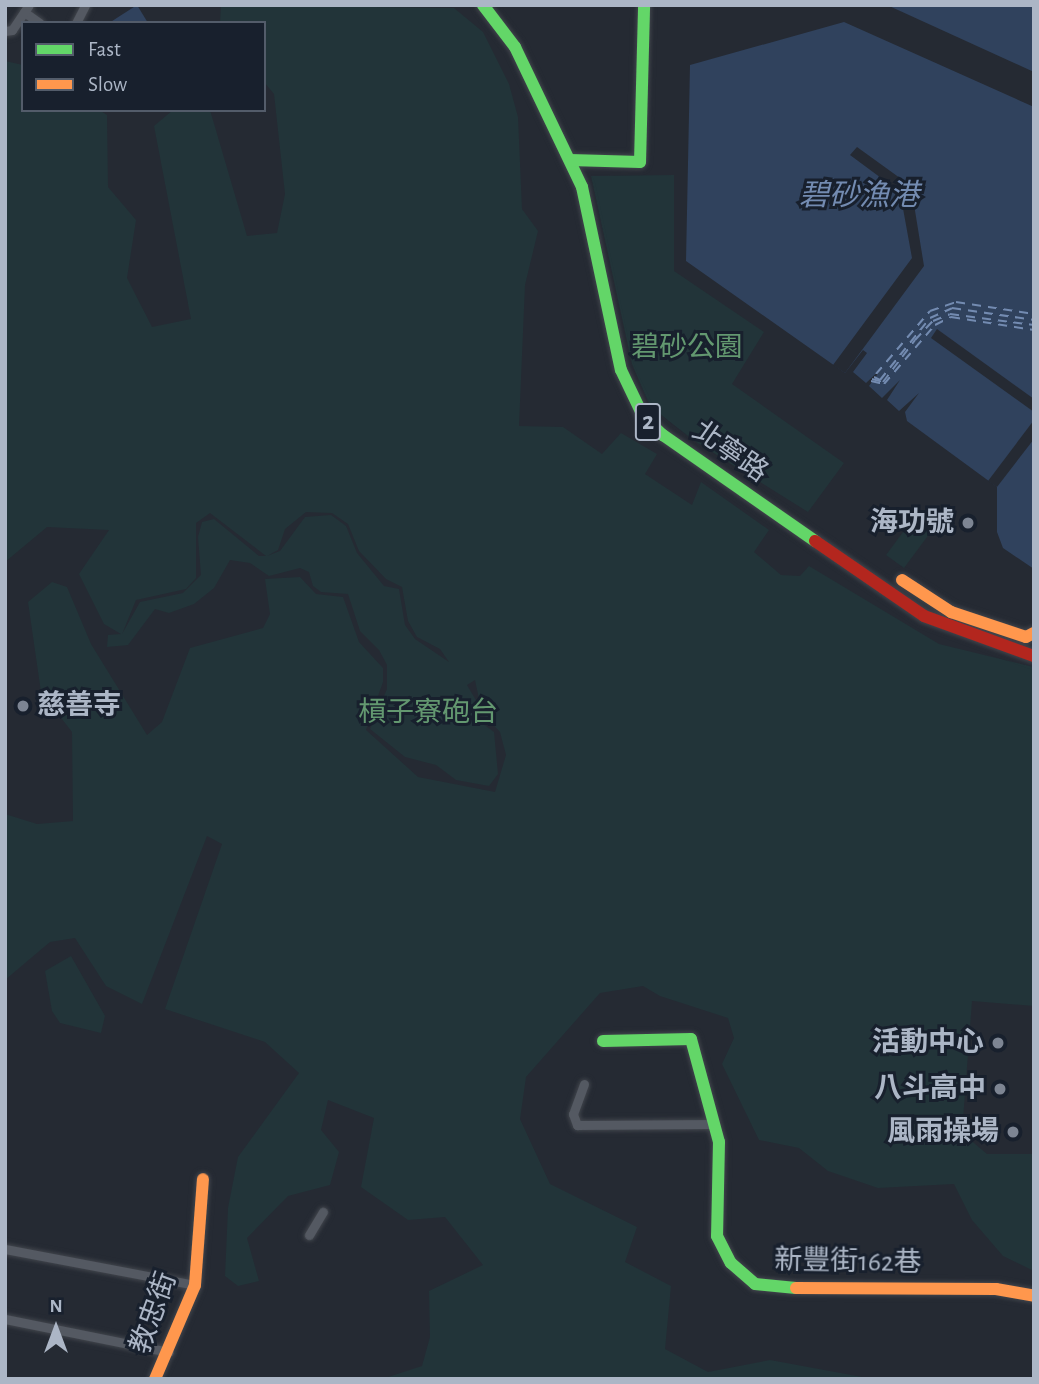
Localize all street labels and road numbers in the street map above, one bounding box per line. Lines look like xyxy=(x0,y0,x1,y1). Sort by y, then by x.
road number: 2 xyxy=(634,400,662,444)
street label: 北寧路 xyxy=(686,414,774,490)
street label: 新豐街162巷 xyxy=(774,1244,922,1280)
street label: 教忠街 xyxy=(124,1268,184,1358)

